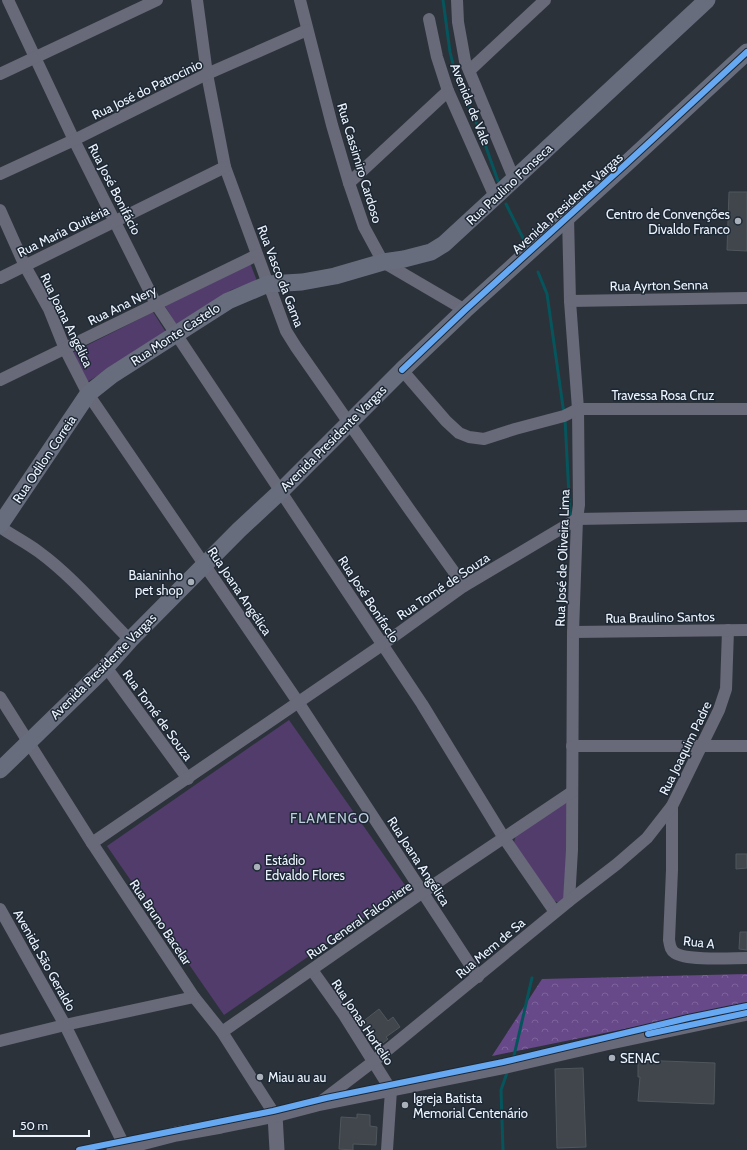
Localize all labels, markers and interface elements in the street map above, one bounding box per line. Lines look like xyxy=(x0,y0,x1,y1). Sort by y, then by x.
street label: Rua José do Patrocinio xyxy=(89,55,205,123)
street label: Avenida de Vale xyxy=(447,61,495,148)
street label: Rua Cassimiro Cardoso xyxy=(334,101,386,225)
street label: Rua Paulino Fonseca xyxy=(463,139,556,228)
street label: Rua José Bonifácio xyxy=(85,141,145,237)
street label: Avenida Presidente Vargas xyxy=(508,149,626,257)
street label: Rua Maria Quitéria xyxy=(15,202,112,260)
place label: Centro de Convenções Divaldo Franco xyxy=(606,206,731,237)
marker: Centro de Convenções Divaldo Franco xyxy=(733,216,743,226)
street label: Rua Vasco da Gama xyxy=(254,223,308,330)
street label: Rua Joana Angélica xyxy=(37,270,97,370)
street label: Rua Ayrton Senna xyxy=(610,276,709,294)
street label: Rua Ana Nery xyxy=(85,281,159,328)
street label: Rua Monte Castelo xyxy=(127,299,223,369)
street label: Avenida Presidente Vargas xyxy=(277,381,390,494)
street label: Travessa Rosa Cruz xyxy=(612,387,714,403)
street label: Rua Odilon Correia xyxy=(9,411,80,506)
street label: Rua José de Oliveira Lima xyxy=(552,488,572,627)
street label: Rua Joana Angélica xyxy=(205,544,276,639)
street label: Rua Tomé de Souza xyxy=(394,549,493,623)
street label: Rua José Bonifaclo xyxy=(335,553,403,645)
place label: Baianinho pet shop xyxy=(129,567,183,598)
marker: Baianinho pet shop xyxy=(186,577,196,587)
street label: Rua Braulino Santos xyxy=(605,608,715,626)
street label: Avenida Presidente Vargas xyxy=(47,609,160,722)
street label: Rua Tomé de Souza xyxy=(120,666,197,764)
street label: Rua Joaquim Padre xyxy=(655,698,715,798)
district label: FLAMENGO xyxy=(290,809,370,827)
street label: Rua Joana Angélica xyxy=(384,813,454,909)
place label: Estádio Edvaldo Flores xyxy=(265,852,346,883)
marker: Estádio Edvaldo Flores xyxy=(252,862,262,872)
street label: Rua Bruno Bacelar xyxy=(127,876,196,968)
street label: Rua General Falconiere xyxy=(303,877,415,962)
street label: Avenida São Geraldo xyxy=(10,906,80,1014)
street label: Rua Mem de Sa xyxy=(452,914,529,982)
street label: Rua A xyxy=(682,932,716,952)
street label: Rua Jonas Hortelio xyxy=(328,976,398,1068)
place label: SENAC xyxy=(620,1050,660,1066)
marker: SENAC xyxy=(607,1053,617,1063)
place label: Miau au au xyxy=(268,1069,326,1085)
marker: Miau au au xyxy=(255,1072,265,1082)
place label: Igreja Batista Memorial Centenário xyxy=(413,1090,528,1121)
marker: Igreja Batista Memorial Centenário xyxy=(400,1100,410,1110)
scale bar xyxy=(14,1112,89,1138)
text: 50 m xyxy=(20,1118,48,1133)

